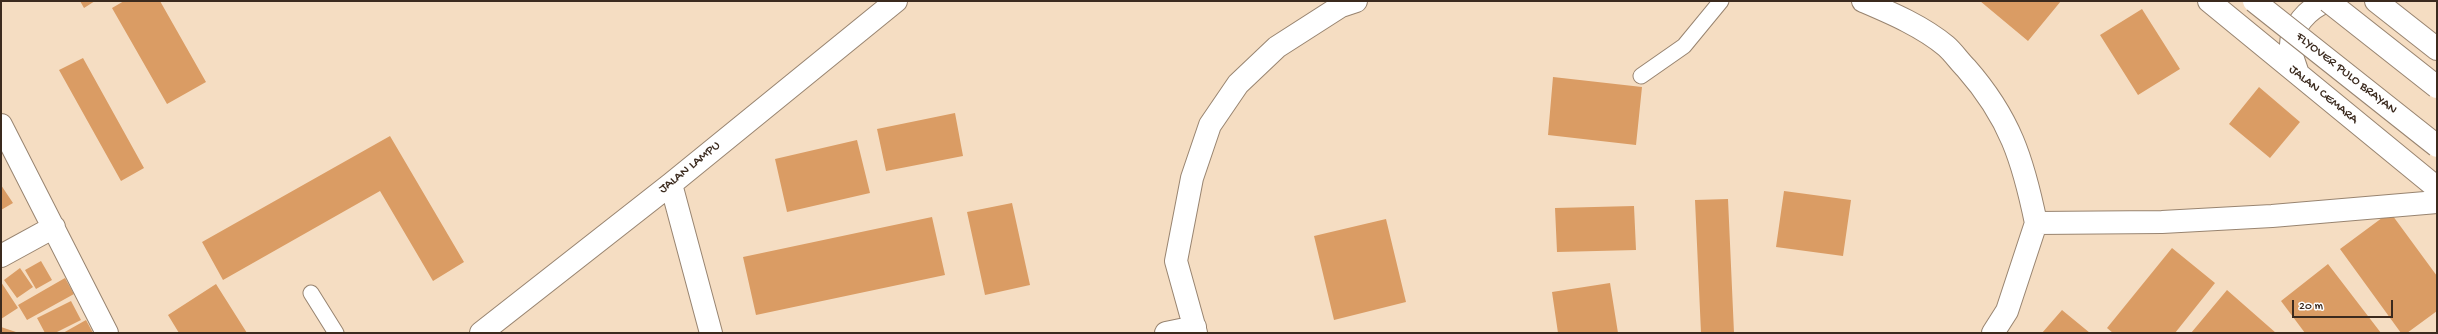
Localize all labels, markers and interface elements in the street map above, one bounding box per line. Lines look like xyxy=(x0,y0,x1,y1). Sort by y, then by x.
street label: FLYOVER PULO BRAYAN xyxy=(2292,30,2400,118)
street label: JALAN CEMARA xyxy=(2285,62,2361,128)
street label: JALAN LAMPU xyxy=(656,138,724,198)
scale bar xyxy=(2294,292,2395,318)
text: 20 m xyxy=(2299,300,2323,314)

